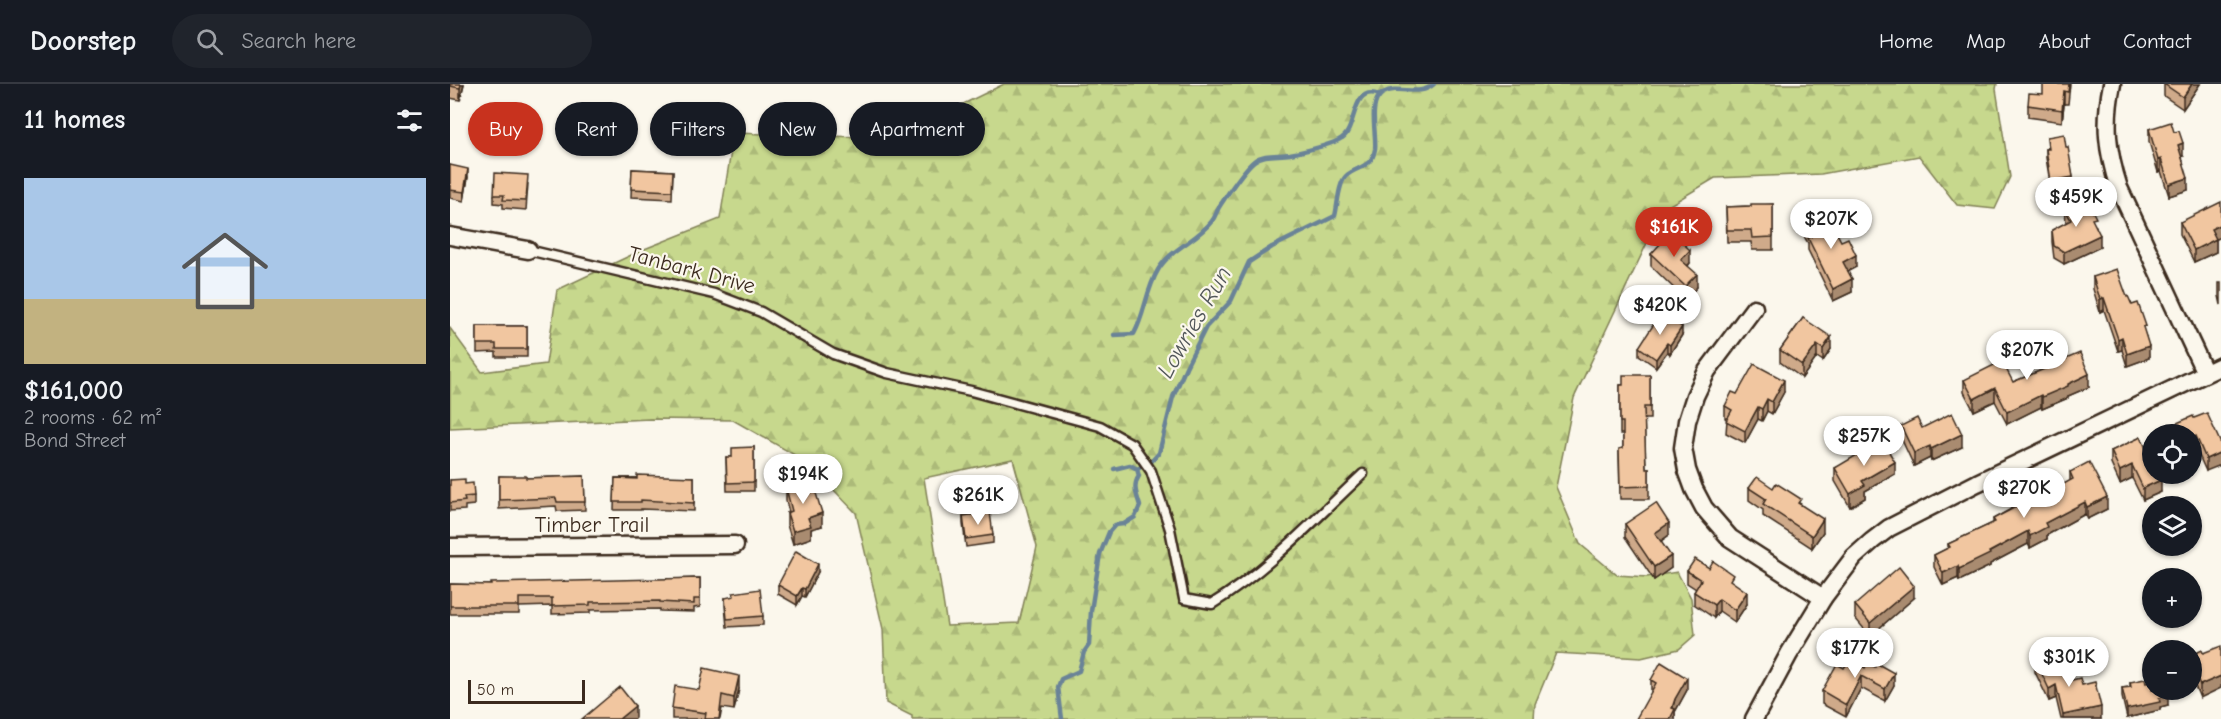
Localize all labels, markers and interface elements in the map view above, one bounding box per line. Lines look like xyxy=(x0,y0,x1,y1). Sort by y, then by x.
search box xyxy=(172,14,592,68)
text: Doorstep xyxy=(30,25,136,57)
icon: search xyxy=(193,25,226,58)
text: Search here xyxy=(241,28,356,54)
text: Home xyxy=(1879,29,1933,53)
text: Map xyxy=(1966,29,2006,53)
text: About xyxy=(2039,29,2090,53)
text: Contact xyxy=(2123,29,2191,53)
chip: Buy xyxy=(468,102,543,156)
chip: Rent xyxy=(555,102,638,156)
chip: Filters xyxy=(650,102,746,156)
chip: New xyxy=(758,102,837,156)
chip: Apartment xyxy=(849,102,985,156)
icon: filters xyxy=(393,104,426,137)
text: 11 homes xyxy=(24,105,125,135)
pin: $459K xyxy=(2034,177,2118,228)
text: $459K xyxy=(2049,185,2103,208)
pin: $207K xyxy=(1789,199,1873,250)
pin: $161K xyxy=(1632,207,1716,258)
text: $207K xyxy=(1804,207,1858,230)
text: $161K xyxy=(1649,215,1699,238)
icon: home xyxy=(171,217,279,325)
street label: Tanbark Drive xyxy=(626,241,758,299)
water label: Lowries Run xyxy=(1151,261,1237,383)
pin: $420K xyxy=(1618,285,1702,336)
text: $420K xyxy=(1633,293,1687,316)
pin: $207K xyxy=(1985,330,2069,381)
text: $207K xyxy=(2000,338,2054,361)
text: $161,000 xyxy=(24,376,123,406)
text: 2 rooms · 62 m² xyxy=(24,406,161,429)
pin: $257K xyxy=(1822,416,1906,467)
text: $257K xyxy=(1838,424,1890,447)
map controls xyxy=(2142,424,2202,700)
button: locate xyxy=(2142,424,2202,484)
text: Bond Street xyxy=(24,429,125,452)
pin: $194K xyxy=(761,454,845,505)
text: $194K xyxy=(778,462,829,485)
pin: $270K xyxy=(1982,468,2066,519)
pin: $261K xyxy=(936,475,1020,526)
text: $270K xyxy=(1997,476,2051,499)
text: $261K xyxy=(952,483,1004,506)
button: layers xyxy=(2142,496,2202,556)
street label: Timber Trail xyxy=(535,512,649,538)
button: + xyxy=(2142,568,2202,628)
pin: $177K xyxy=(1813,628,1897,679)
text: $177K xyxy=(1830,636,1880,659)
pin: $301K xyxy=(2027,637,2111,688)
button: − xyxy=(2142,640,2202,700)
text: $301K xyxy=(2043,645,2095,668)
scale bar xyxy=(468,677,585,704)
text: 50 m xyxy=(477,681,514,699)

